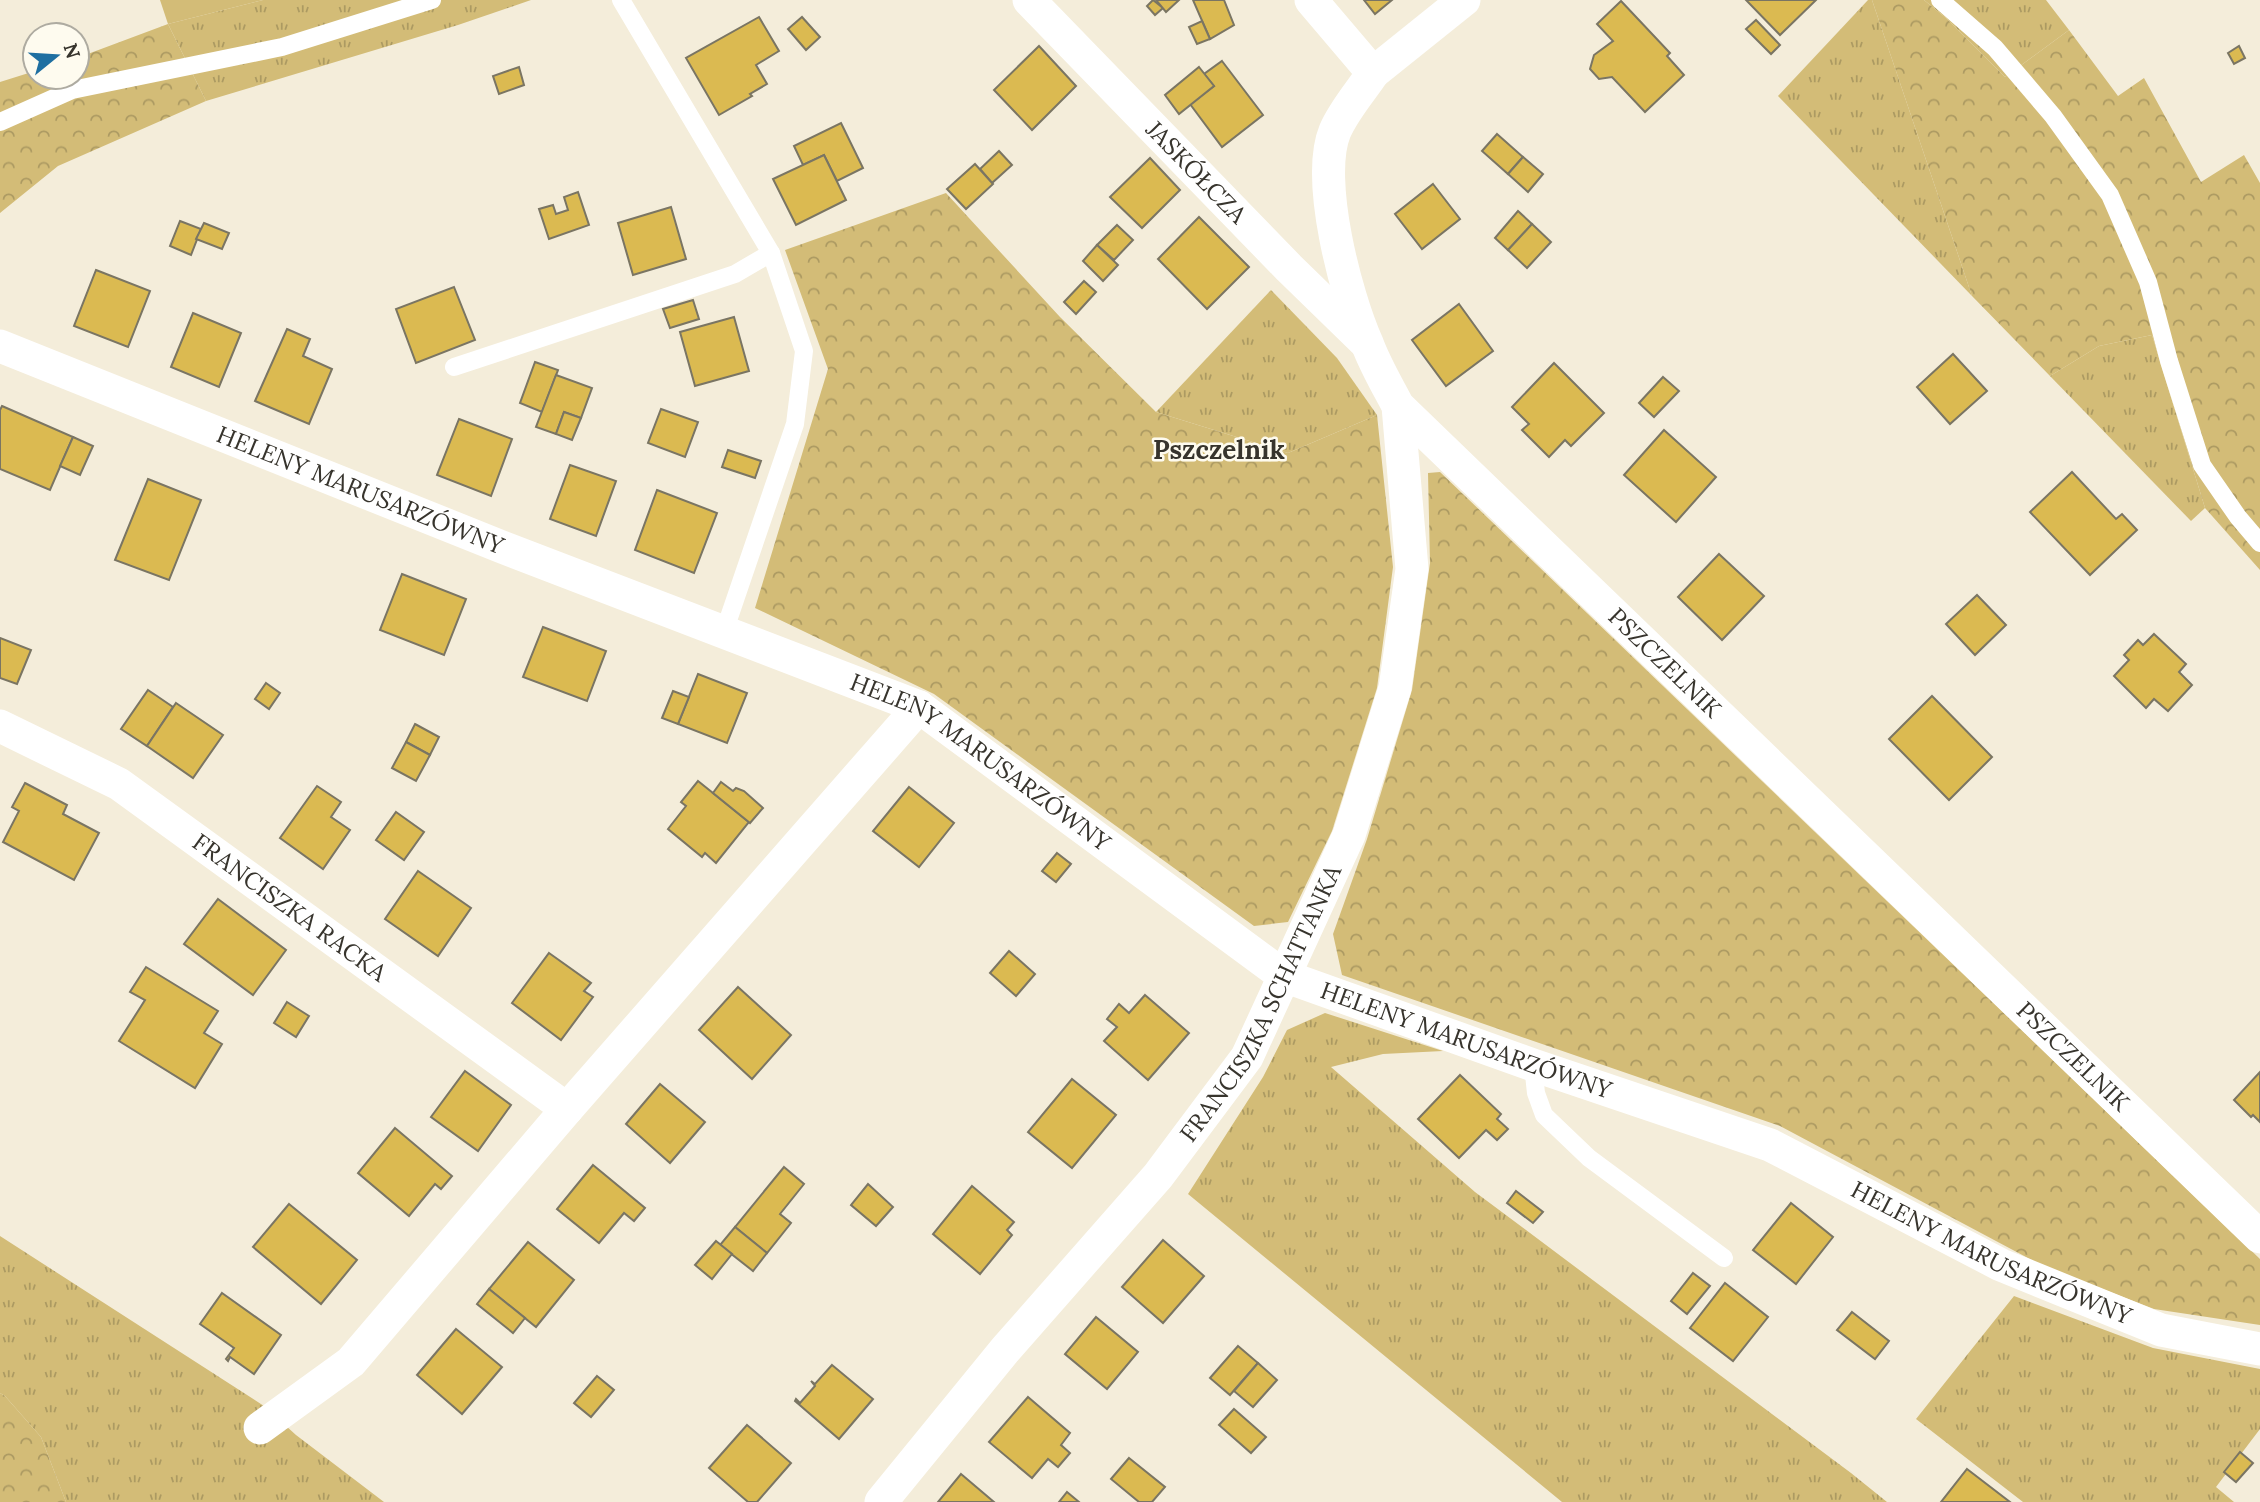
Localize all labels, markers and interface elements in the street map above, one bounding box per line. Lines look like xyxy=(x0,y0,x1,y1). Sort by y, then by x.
north arrow xyxy=(21,21,91,91)
text: N xyxy=(58,40,86,62)
street label: JASKÓŁCZA xyxy=(1139,113,1254,231)
street label: HELENY MARUSARZÓWNY xyxy=(212,418,509,561)
district label: Pszczelnik xyxy=(1153,433,1285,466)
street label: PSZCZELNIK xyxy=(1602,601,1729,725)
street label: HELENY MARUSARZÓWNY xyxy=(846,666,1117,858)
street label: FRANCISZKA RACKA xyxy=(186,826,394,989)
street label: FRANCISZKA SCHATTANKA xyxy=(1173,859,1349,1148)
street label: HELENY MARUSARZÓWNY xyxy=(1316,974,1617,1106)
street label: PSZCZELNIK xyxy=(2010,995,2137,1118)
street label: HELENY MARUSARZÓWNY xyxy=(1846,1174,2137,1332)

